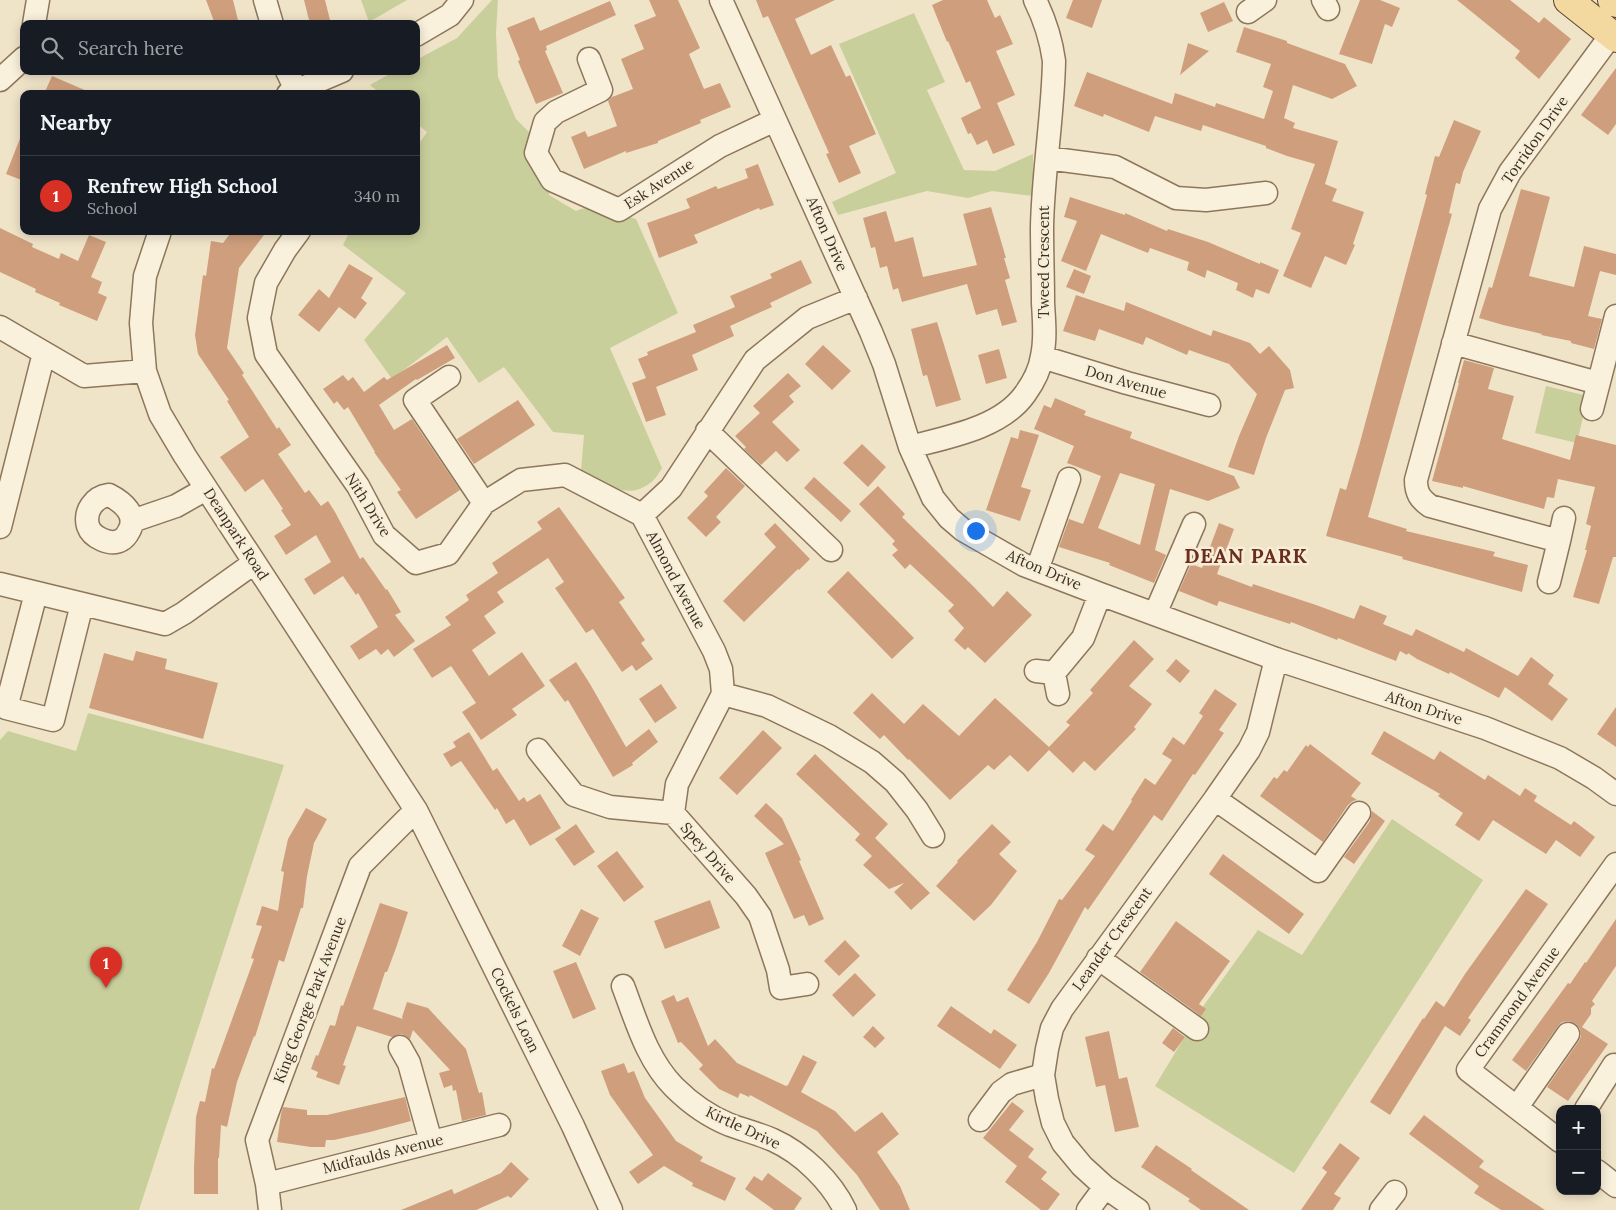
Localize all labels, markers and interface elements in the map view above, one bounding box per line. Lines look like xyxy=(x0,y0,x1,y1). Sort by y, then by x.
search box xyxy=(20,20,420,75)
icon: search xyxy=(38,34,66,62)
text: Search here xyxy=(78,36,184,60)
street label: Torridon Drive xyxy=(1497,92,1572,187)
text: Nearby xyxy=(40,109,111,136)
street label: Esk Avenue xyxy=(620,154,697,213)
text: Renfrew High School xyxy=(87,174,278,198)
text: 1 xyxy=(53,186,59,206)
text: 340 m xyxy=(354,186,400,206)
street label: Afton Drive xyxy=(802,193,852,274)
text: School xyxy=(87,198,137,218)
street label: Tweed Crescent xyxy=(1034,205,1053,319)
street label: Don Avenue xyxy=(1083,361,1169,402)
street label: Nith Drive xyxy=(341,469,396,540)
street label: Deanpark Road xyxy=(200,484,273,583)
your location xyxy=(963,518,989,544)
street label: Almond Avenue xyxy=(642,526,710,632)
district label: DEAN PARK xyxy=(1184,543,1308,568)
street label: Afton Drive xyxy=(1003,545,1085,594)
street label: Afton Drive xyxy=(1382,686,1465,729)
street label: Spey Drive xyxy=(677,818,740,887)
street label: Leander Crescent xyxy=(1067,883,1156,994)
street label: King George Park Avenue xyxy=(269,914,350,1086)
street label: Crammond Avenue xyxy=(1470,942,1563,1061)
pin: 1 xyxy=(90,947,122,988)
street label: Cockels Loan xyxy=(487,964,544,1056)
street label: Kirtle Drive xyxy=(703,1102,784,1153)
map controls xyxy=(1556,1105,1601,1195)
button: + xyxy=(1556,1105,1601,1150)
street label: Midfaulds Avenue xyxy=(321,1129,445,1178)
button: − xyxy=(1556,1150,1601,1195)

